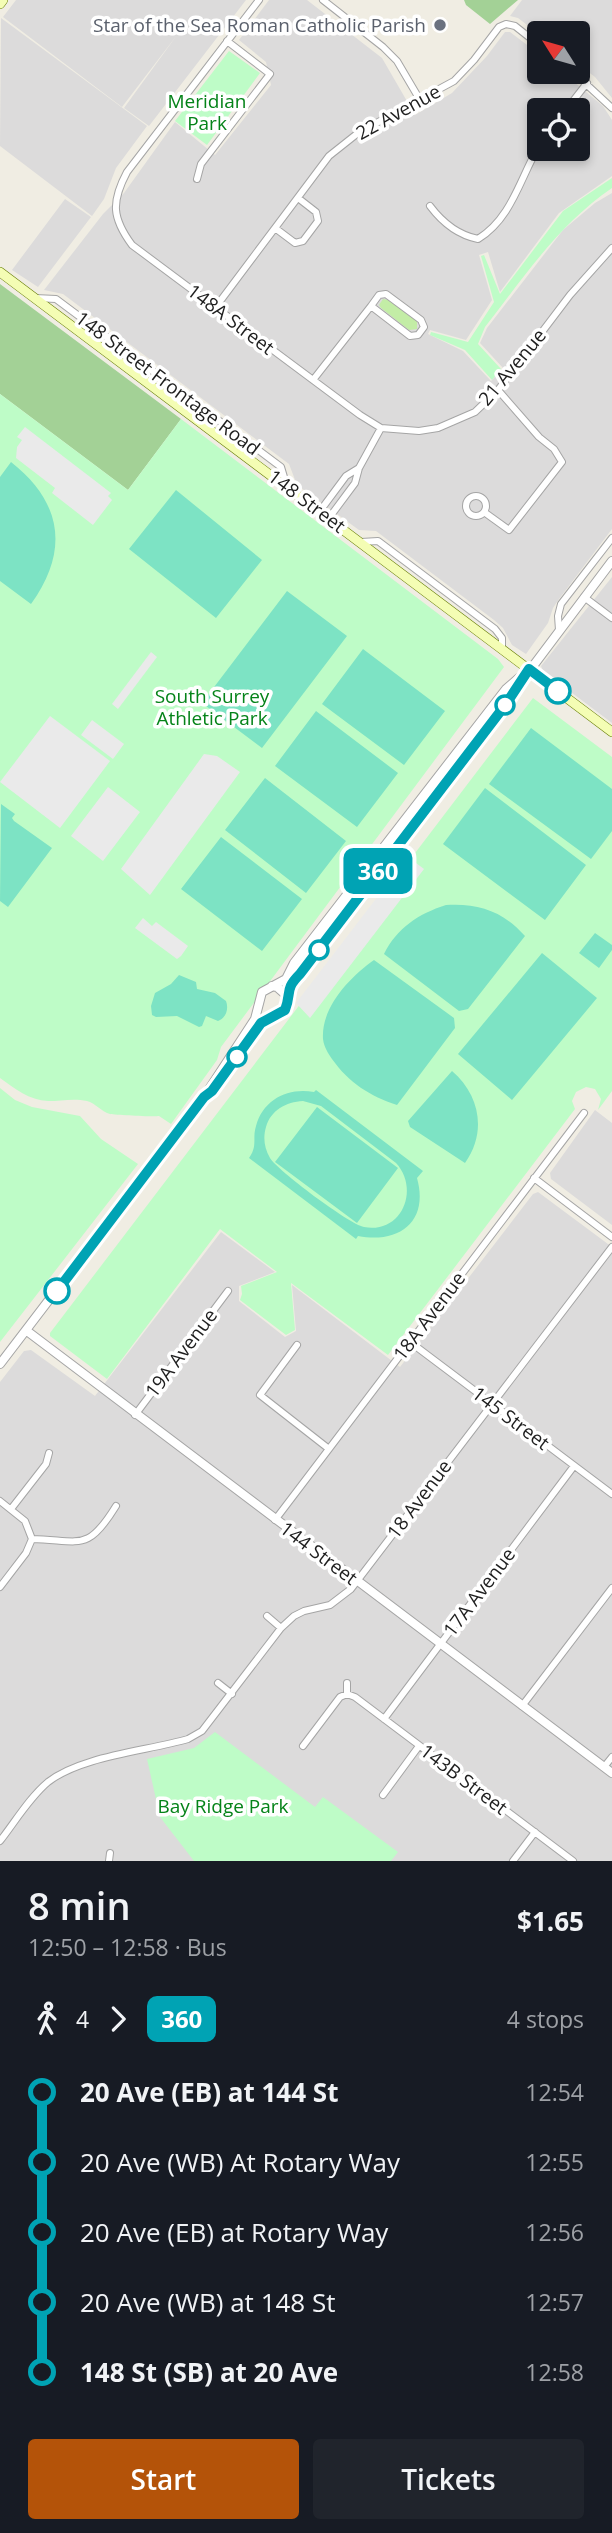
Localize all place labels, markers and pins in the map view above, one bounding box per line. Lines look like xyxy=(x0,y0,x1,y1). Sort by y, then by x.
place label: Star of the Sea Roman Catholic Parish xyxy=(93,12,426,38)
marker: Star of the Sea Roman Catholic Parish xyxy=(432,17,448,33)
unlabelled marker xyxy=(545,678,571,704)
unlabelled marker xyxy=(495,695,515,715)
unlabelled marker xyxy=(309,940,329,960)
unlabelled marker xyxy=(227,1047,247,1067)
unlabelled marker xyxy=(44,1278,70,1304)

